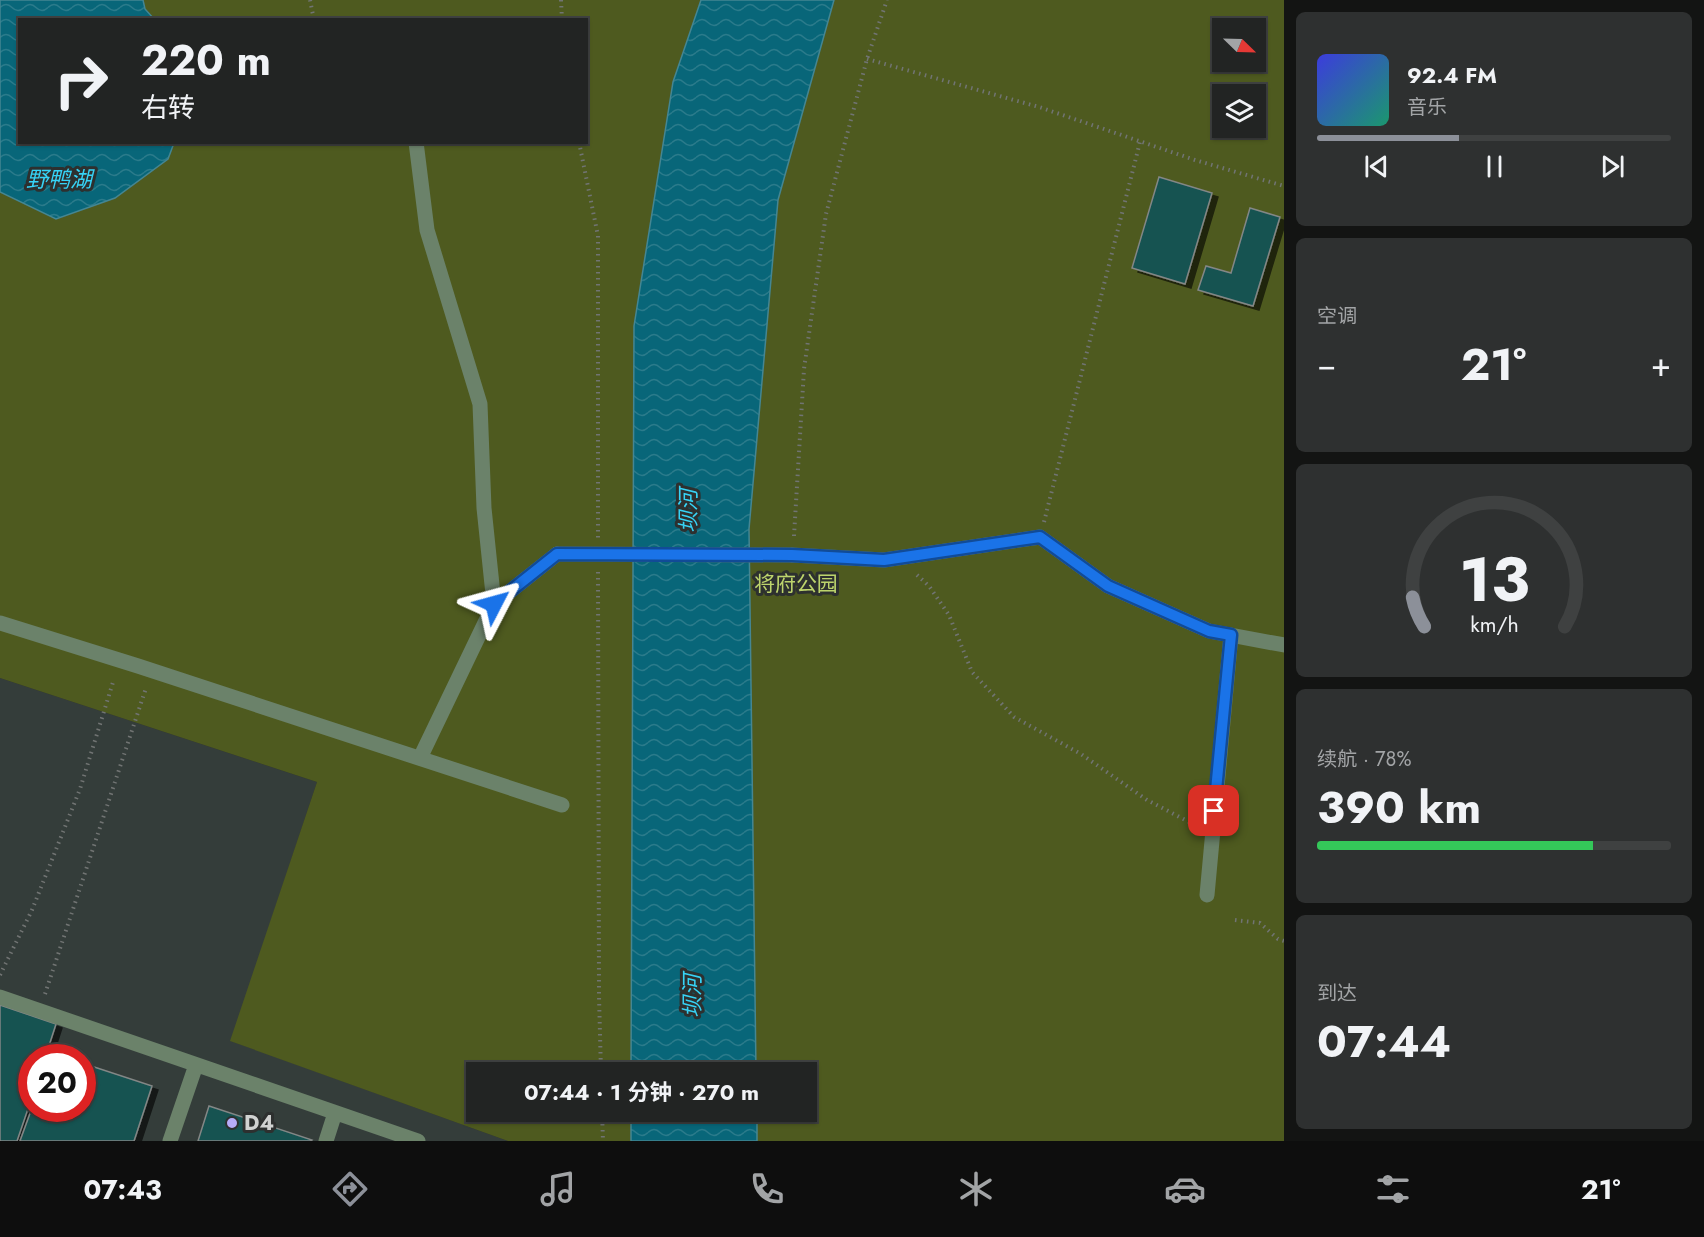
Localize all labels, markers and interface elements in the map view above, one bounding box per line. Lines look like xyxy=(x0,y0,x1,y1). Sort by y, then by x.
north arrow xyxy=(1212,18,1266,72)
map controls xyxy=(1212,18,1266,138)
text: 220 m xyxy=(141,30,271,91)
icon: right xyxy=(42,42,120,120)
text: 92.4 FM xyxy=(1407,59,1497,91)
button: layers xyxy=(1212,84,1266,138)
text: 右转 xyxy=(141,88,195,127)
text: 音乐 xyxy=(1407,93,1447,122)
icon: previous xyxy=(1360,150,1393,183)
icon: pause xyxy=(1478,150,1511,183)
icon: next xyxy=(1596,150,1629,183)
water label: 野鸭湖 xyxy=(26,163,95,195)
text: 空调 xyxy=(1317,302,1357,331)
text: 21° xyxy=(1461,332,1526,397)
text: − xyxy=(1317,341,1336,388)
text: + xyxy=(1651,341,1671,388)
water label: 坝河 xyxy=(672,485,704,533)
text: 13 xyxy=(1459,535,1529,625)
park label: 将府公园 xyxy=(754,569,838,599)
position arrow xyxy=(462,572,526,636)
text: km/h xyxy=(1470,610,1518,641)
text: 续航 · 78% xyxy=(1317,745,1411,774)
text: 390 km xyxy=(1317,775,1481,840)
pin xyxy=(1188,785,1239,836)
icon: arrive xyxy=(1197,794,1230,827)
water label: 坝河 xyxy=(676,970,708,1018)
text: 到达 xyxy=(1317,979,1357,1008)
text: 07:44 xyxy=(1317,1009,1451,1074)
speed limit sign: 20 xyxy=(18,1044,96,1122)
text: 07:44 · 1 分钟 · 270 m xyxy=(524,1076,759,1108)
place label: D4 xyxy=(244,1108,274,1138)
marker: D4 xyxy=(225,1116,239,1130)
icon: directions xyxy=(329,1168,371,1210)
icon: music xyxy=(537,1168,579,1210)
icon: phone xyxy=(746,1168,788,1210)
icon: climate xyxy=(955,1168,997,1210)
icon: car xyxy=(1164,1168,1206,1210)
icon: filters xyxy=(1372,1168,1414,1210)
text: 07:43 xyxy=(83,1170,162,1209)
text: 21° xyxy=(1581,1170,1621,1209)

